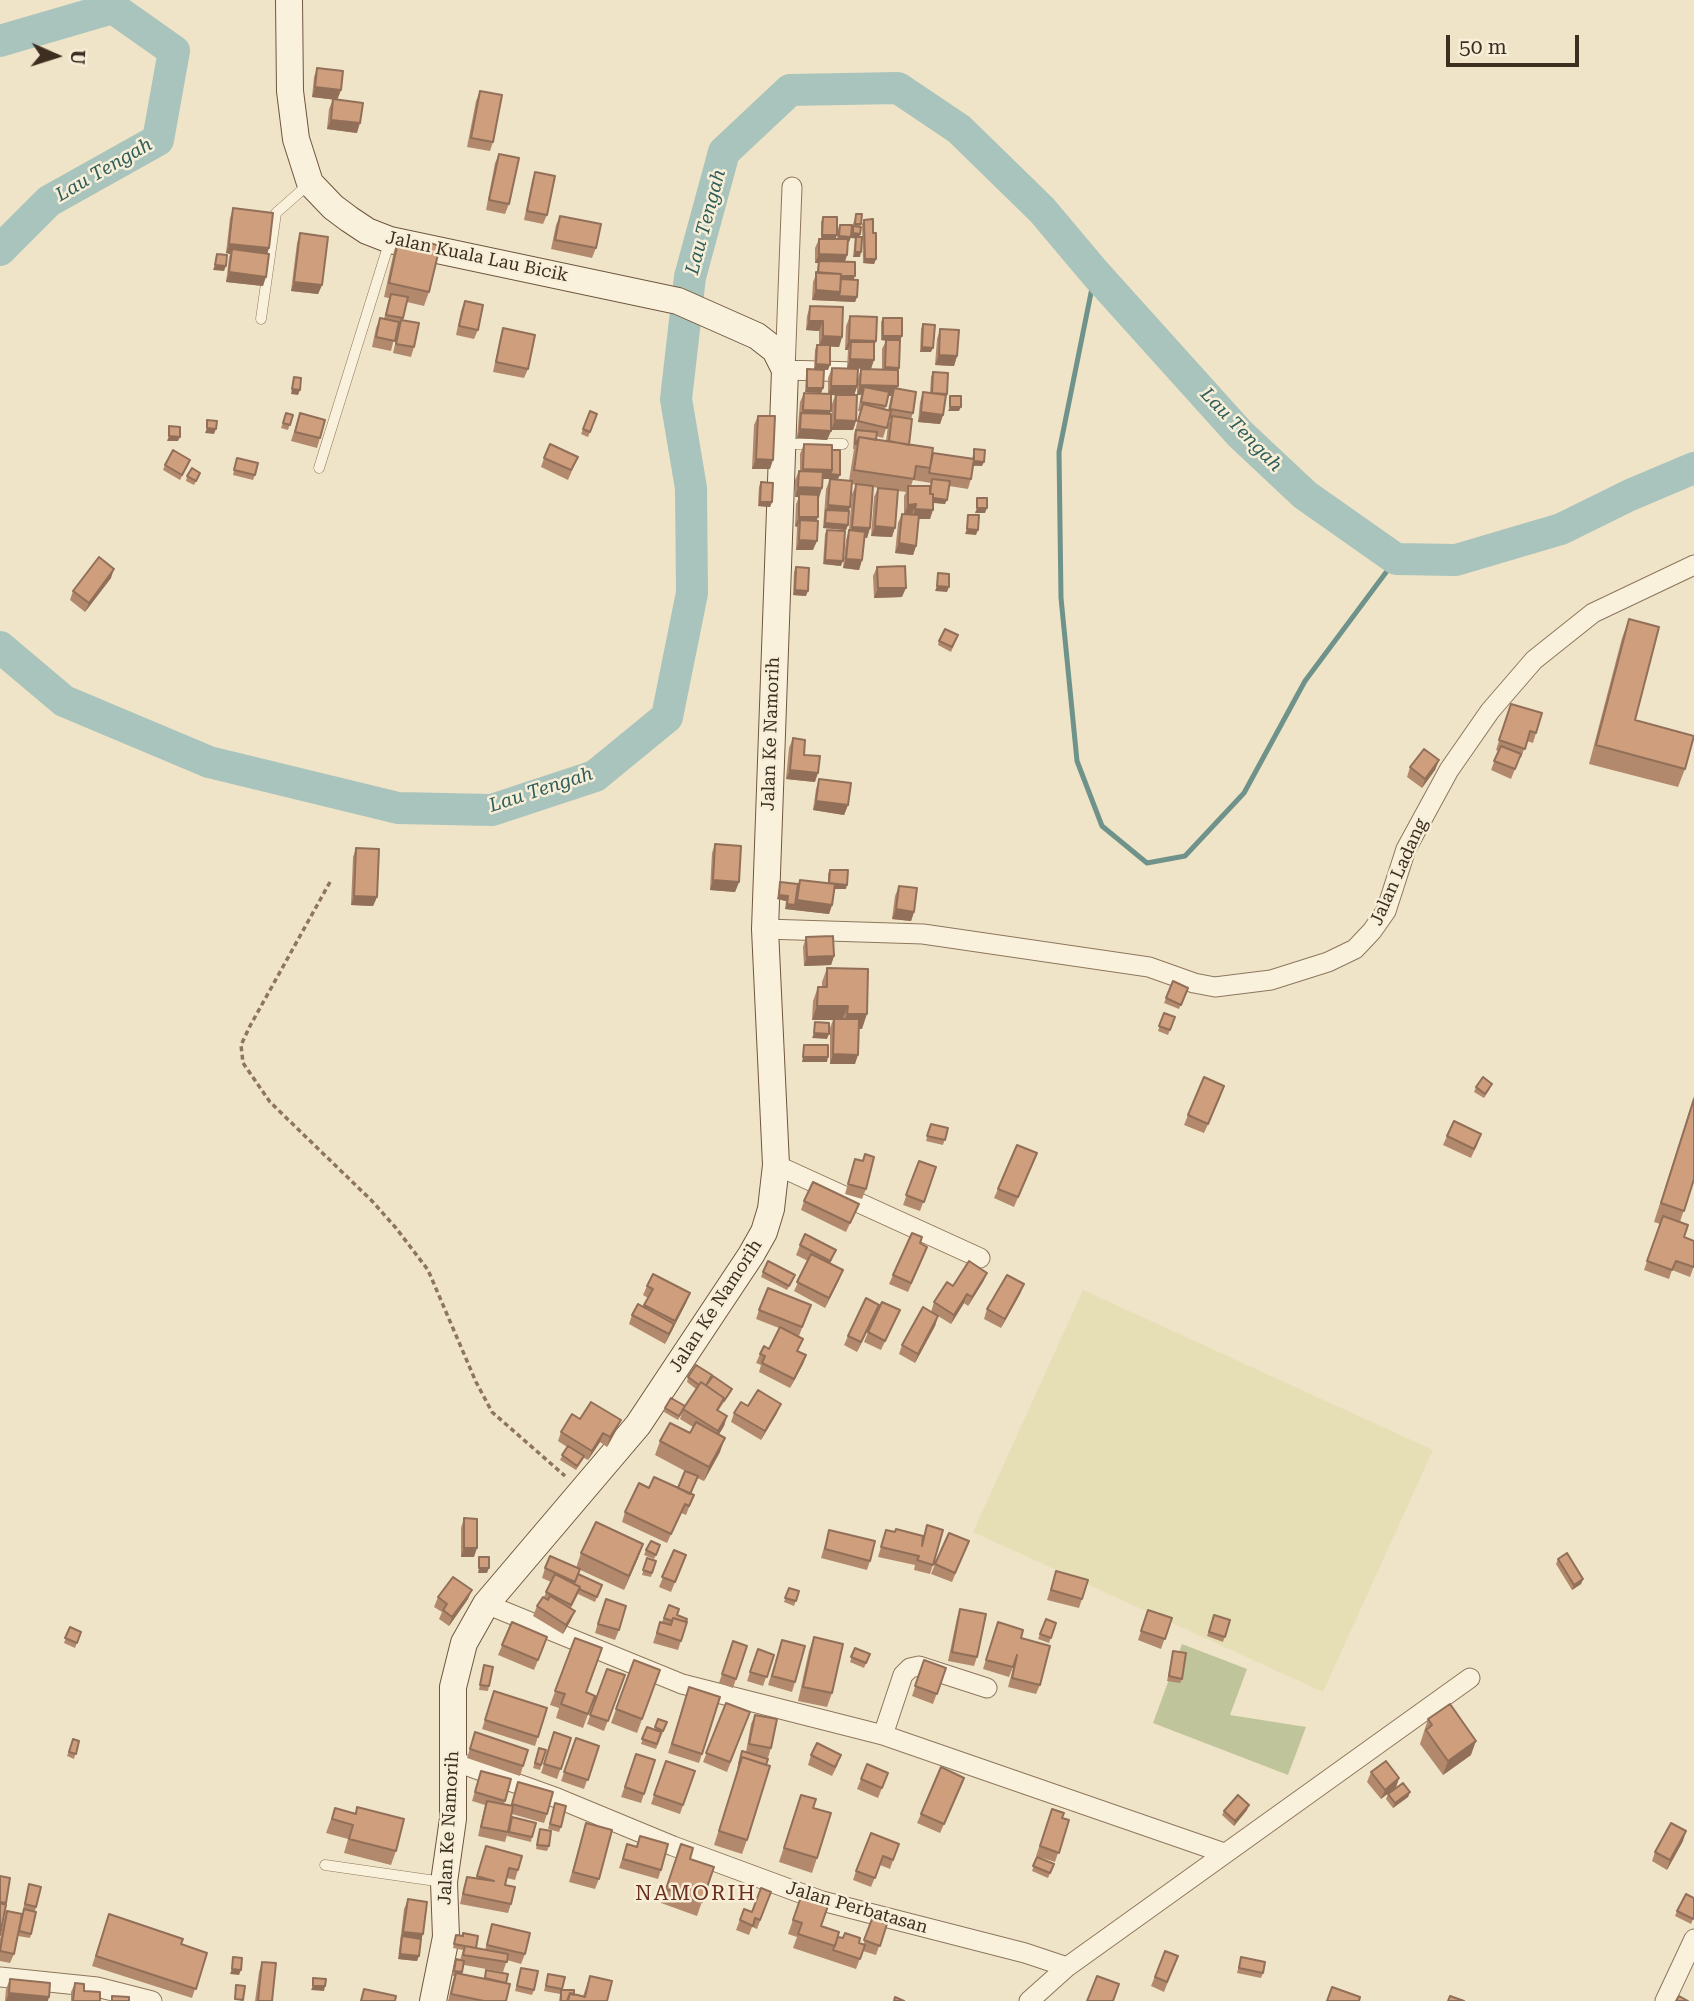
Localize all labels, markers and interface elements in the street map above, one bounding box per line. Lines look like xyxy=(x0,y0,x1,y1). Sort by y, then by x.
north arrow xyxy=(21,21,91,91)
scale bar xyxy=(1449,21,1582,65)
text: 50 m xyxy=(1459,35,1507,59)
text: U xyxy=(66,49,89,65)
water label: Lau Tengah xyxy=(52,133,156,207)
water label: Lau Tengah xyxy=(681,167,731,277)
street label: Jalan Kuala Lau Bicik xyxy=(384,227,570,287)
water label: Lau Tengah xyxy=(1195,383,1287,477)
street label: Jalan Ke Namorih xyxy=(758,657,784,811)
water label: Lau Tengah xyxy=(486,763,596,817)
street label: Jalan Ladang xyxy=(1366,815,1432,929)
street label: Jalan Ke Namorih xyxy=(665,1235,767,1377)
street label: Jalan Ke Namorih xyxy=(434,1750,464,1906)
street label: Jalan Perbatasan xyxy=(784,1877,930,1939)
district label: NAMORIH xyxy=(636,1881,756,1907)

